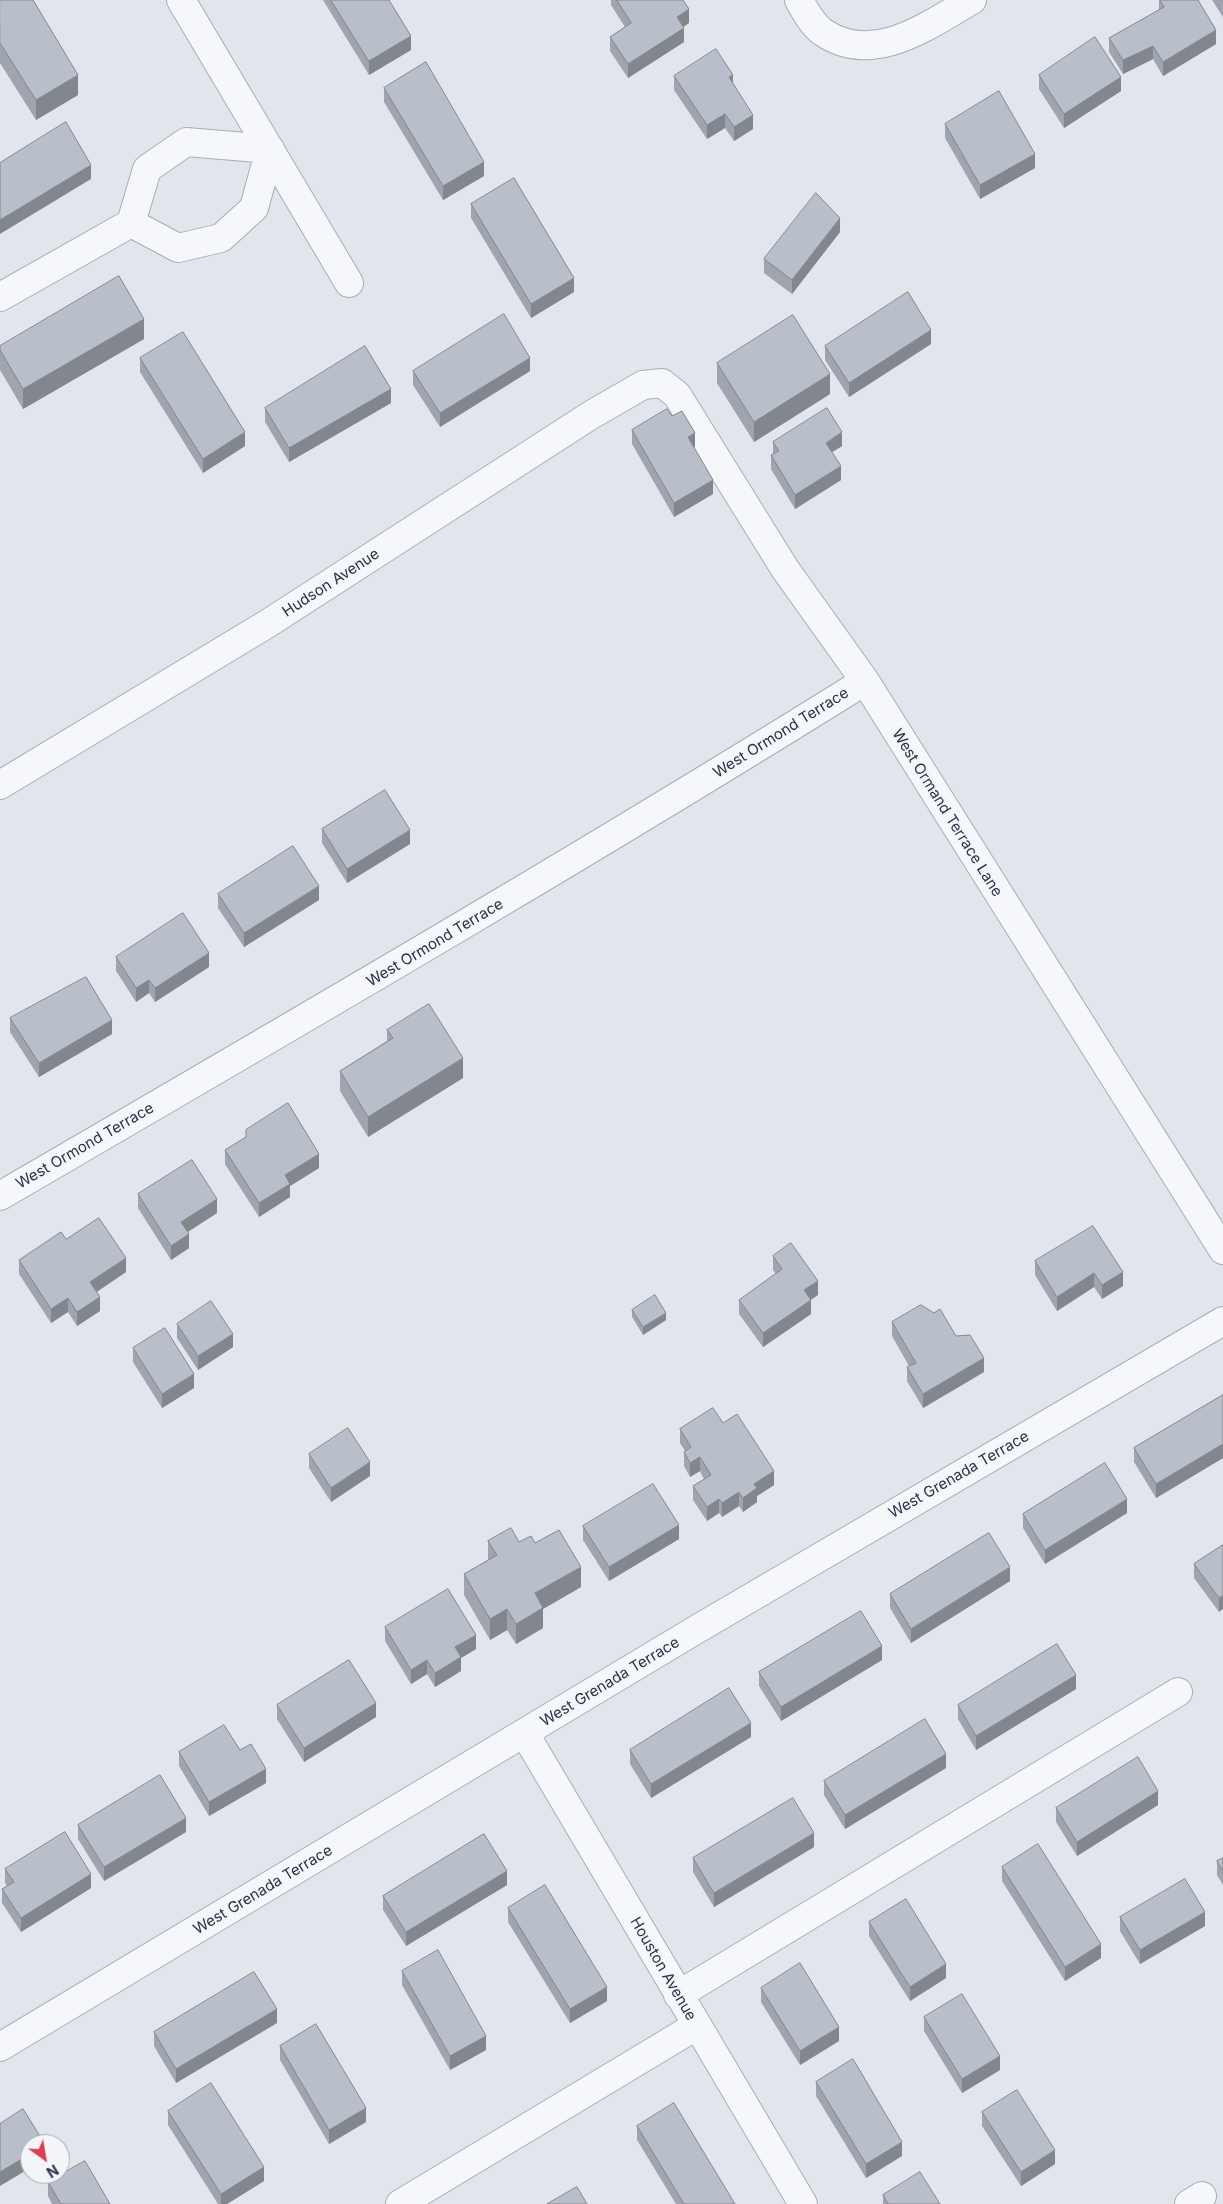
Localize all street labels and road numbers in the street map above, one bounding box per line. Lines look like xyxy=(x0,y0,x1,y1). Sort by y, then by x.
street label: Hudson Avenue xyxy=(279,545,383,621)
street label: West Ormond Terrace xyxy=(710,684,852,782)
street label: West Ormand Terrace Lane xyxy=(888,726,1006,900)
street label: West Ormond Terrace xyxy=(363,895,507,991)
street label: West Ormond Terrace xyxy=(13,1099,157,1193)
street label: West Grenada Terrace xyxy=(886,1428,1032,1522)
street label: West Grenada Terrace xyxy=(537,1633,683,1731)
street label: West Grenada Terrace xyxy=(190,1841,336,1939)
street label: Houston Avenue xyxy=(626,1914,700,2024)

